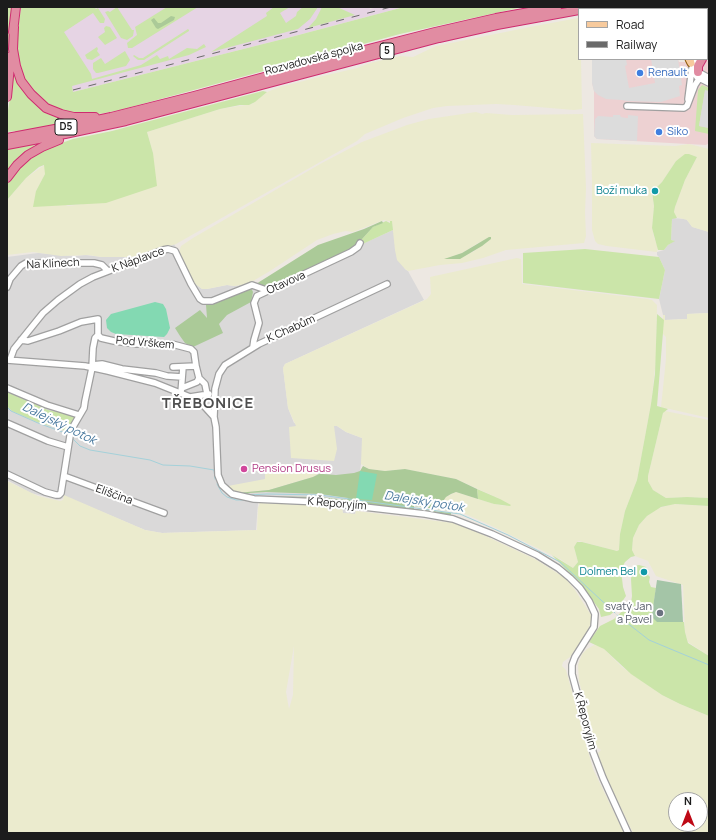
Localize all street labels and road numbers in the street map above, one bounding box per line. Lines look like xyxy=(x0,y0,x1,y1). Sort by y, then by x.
street label: Rozvadovská spojka xyxy=(263,40,365,78)
road number: 5 xyxy=(380,43,394,59)
road number: D5 xyxy=(55,119,77,135)
street label: K Náplavce xyxy=(110,244,166,276)
street label: Na Klínech xyxy=(26,256,80,272)
street label: Otavova xyxy=(264,269,308,297)
street label: K Chabům xyxy=(265,312,317,346)
street label: Pod Vrškem xyxy=(115,334,175,352)
street label: Eliščina xyxy=(94,482,134,508)
street label: K Řeporyjím xyxy=(307,495,367,513)
street label: K Řeporyjím xyxy=(571,691,599,751)

